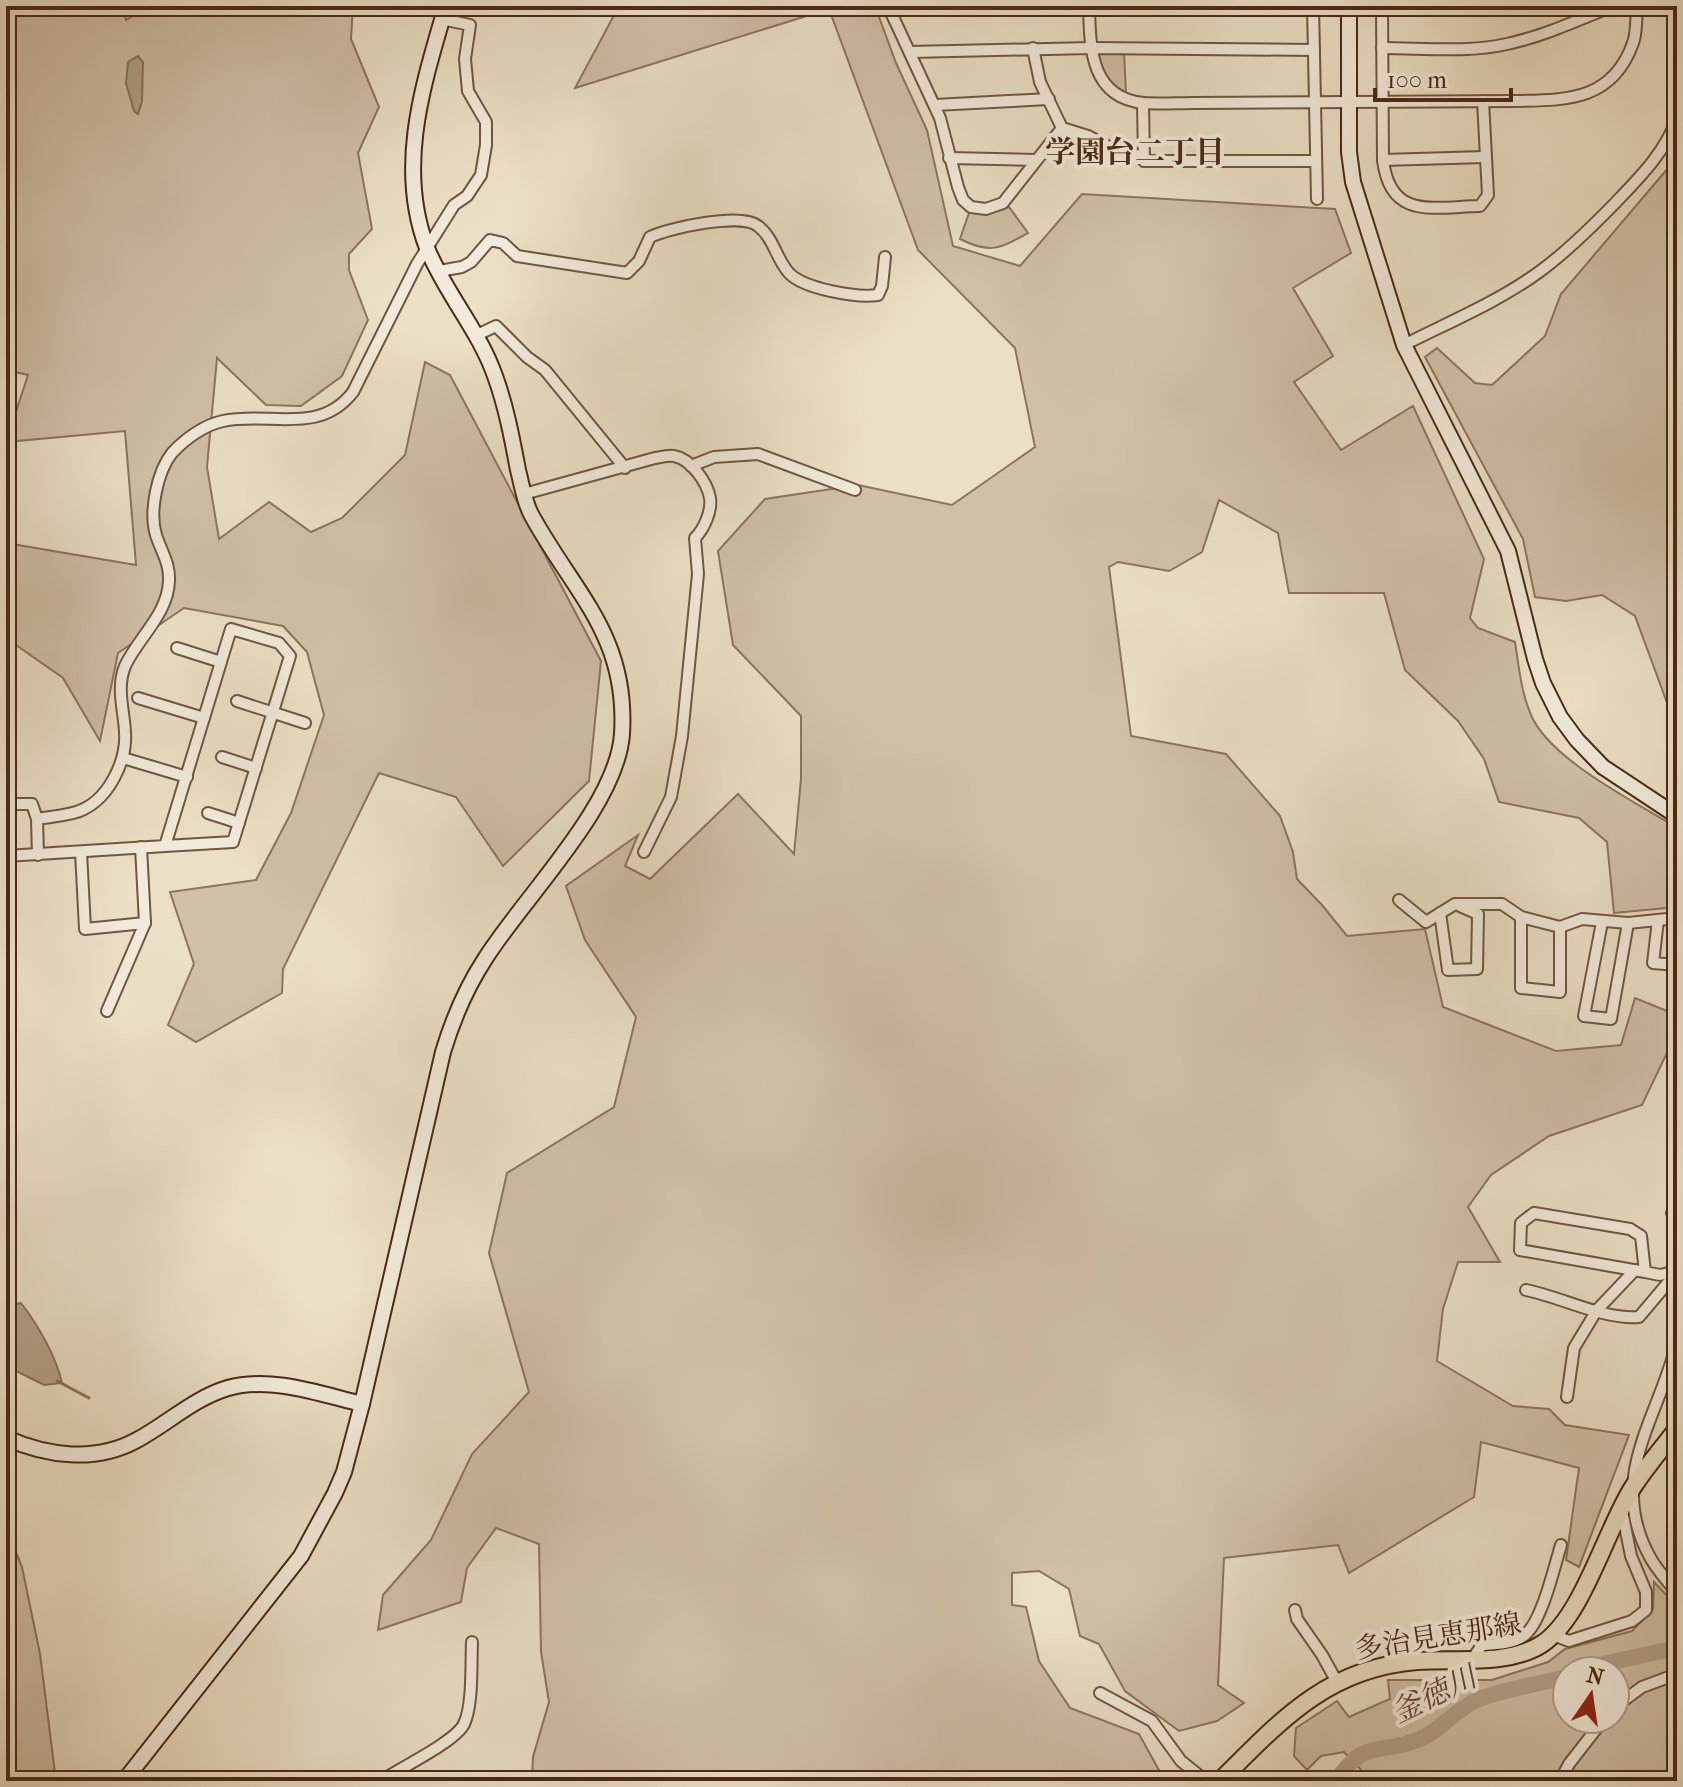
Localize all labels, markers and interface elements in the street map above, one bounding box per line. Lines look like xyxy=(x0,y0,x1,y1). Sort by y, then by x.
scale bar xyxy=(1375,52,1511,102)
text: 100 m xyxy=(1387,66,1447,94)
district label: 学園台二丁目 xyxy=(1045,135,1225,170)
street label: 多治見恵那線 xyxy=(1352,1607,1524,1665)
north arrow xyxy=(1551,1655,1631,1735)
water label: 釜徳川 xyxy=(1386,1658,1485,1730)
text: N xyxy=(1584,1662,1607,1691)

